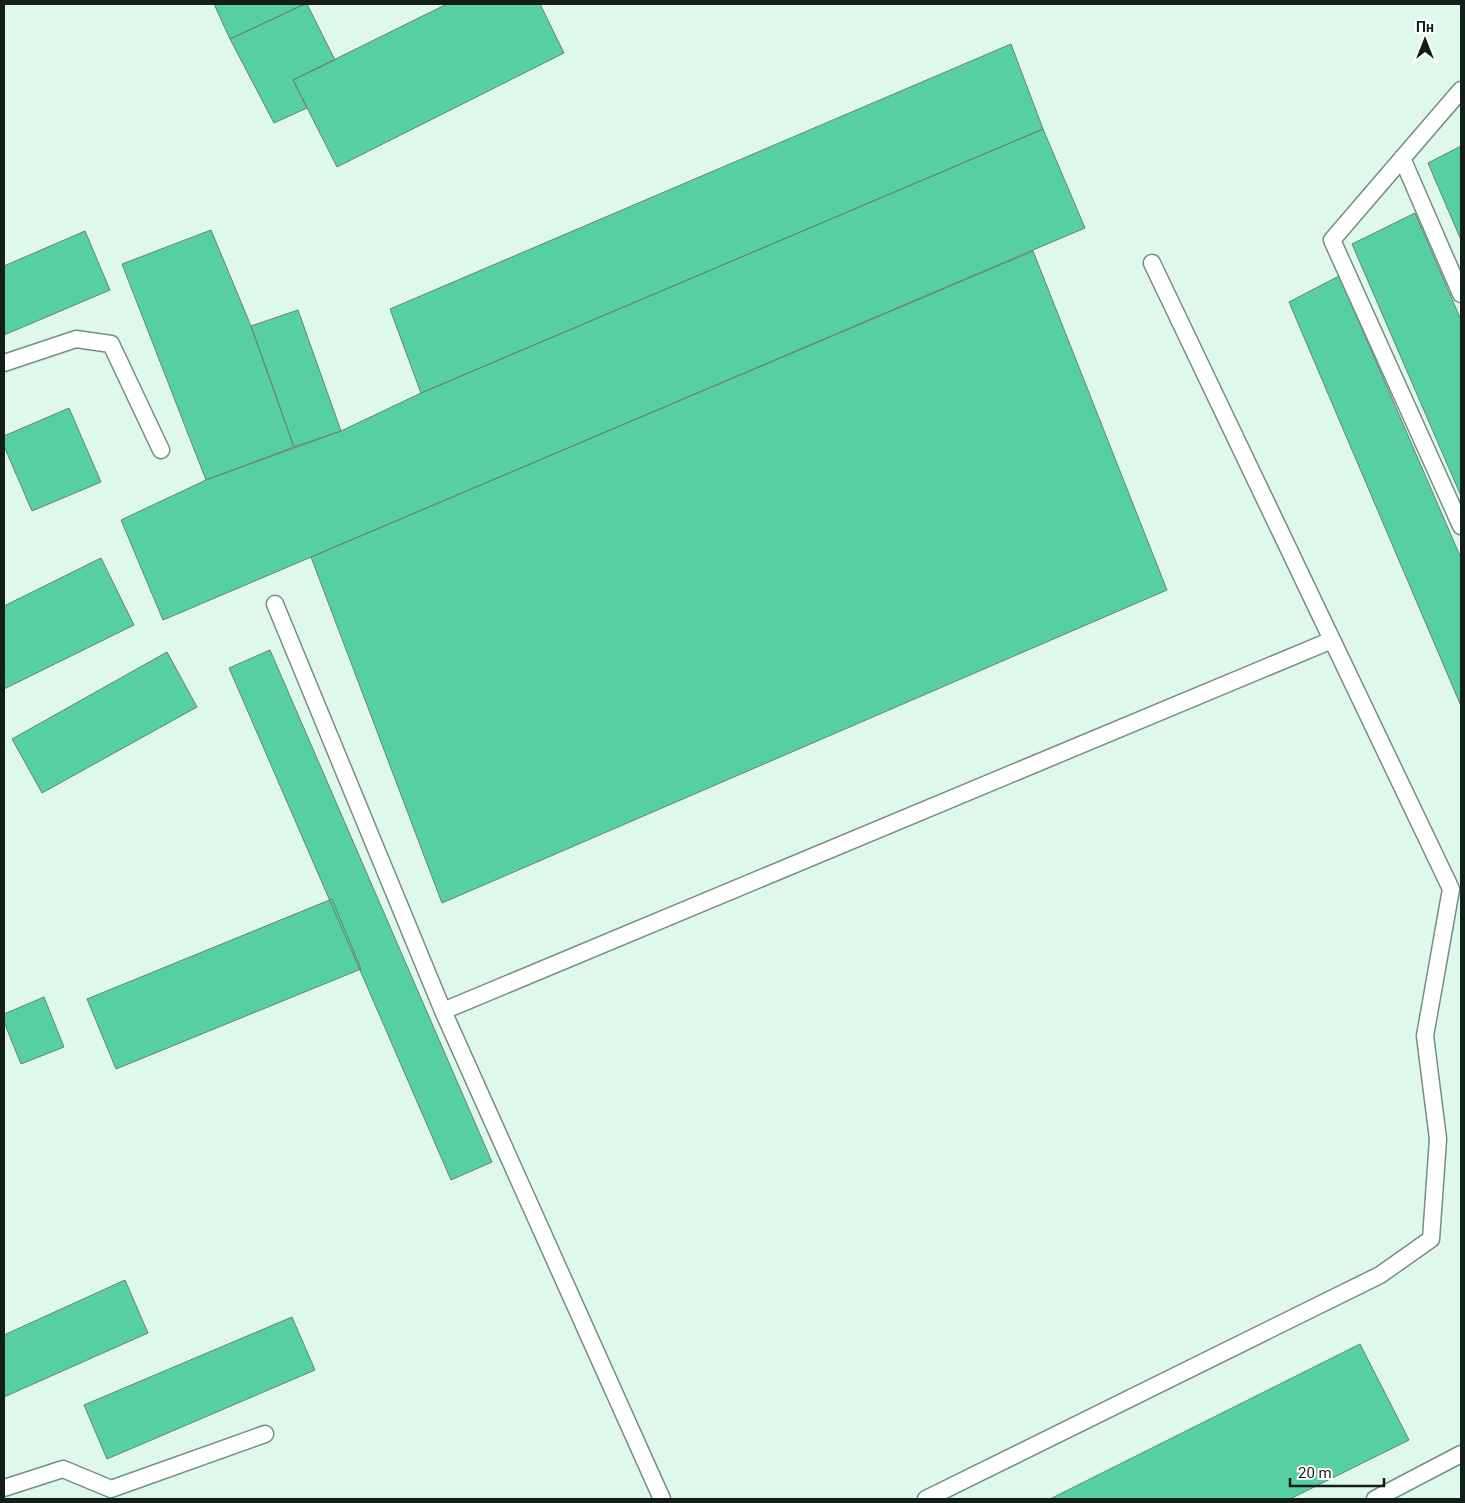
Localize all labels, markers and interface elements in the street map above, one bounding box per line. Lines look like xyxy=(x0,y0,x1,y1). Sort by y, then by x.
north arrow xyxy=(1400,15,1450,65)
text: Пн xyxy=(1416,19,1434,35)
scale bar xyxy=(1290,1456,1384,1488)
text: 20 m xyxy=(1298,1464,1332,1482)

